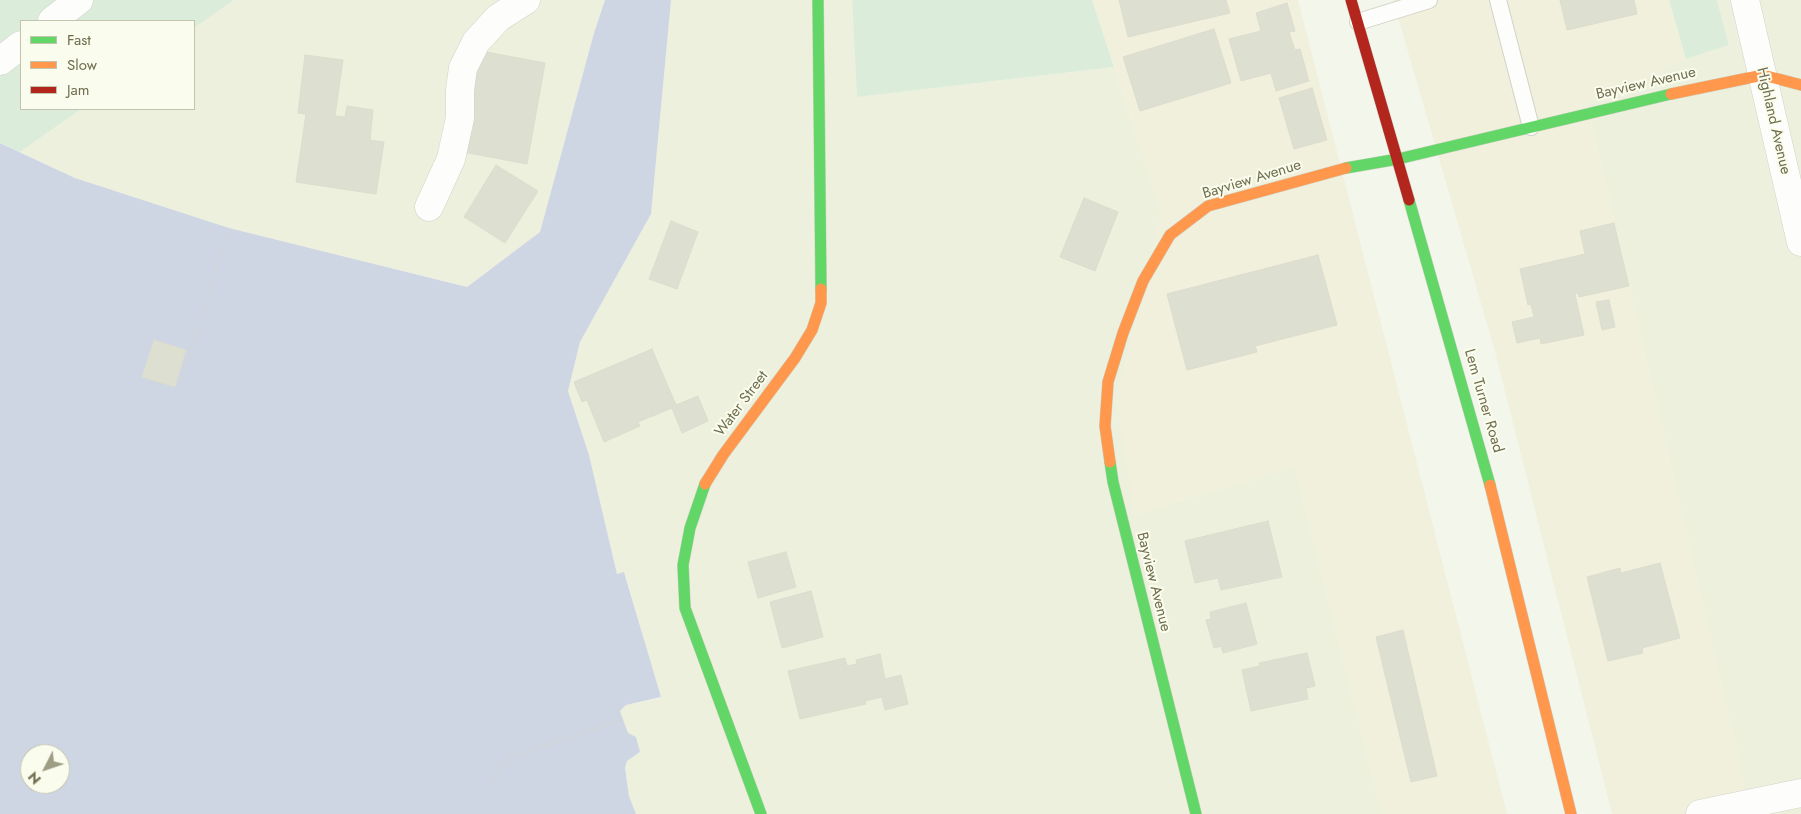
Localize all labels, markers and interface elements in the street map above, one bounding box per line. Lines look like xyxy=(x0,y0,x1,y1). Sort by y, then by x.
legend xyxy=(20,20,195,110)
text: Fast xyxy=(67,29,91,51)
text: Slow xyxy=(67,54,97,76)
street label: Bayview Avenue xyxy=(1594,64,1698,104)
street label: Highland Avenue xyxy=(1752,66,1794,176)
text: Jam xyxy=(67,79,90,101)
street label: Bayview Avenue xyxy=(1201,156,1303,204)
street label: Lem Turner Road xyxy=(1460,347,1506,455)
street label: Water Street xyxy=(712,368,772,440)
street label: Bayview Avenue xyxy=(1132,530,1174,634)
north arrow xyxy=(20,744,70,794)
text: N xyxy=(23,767,46,789)

